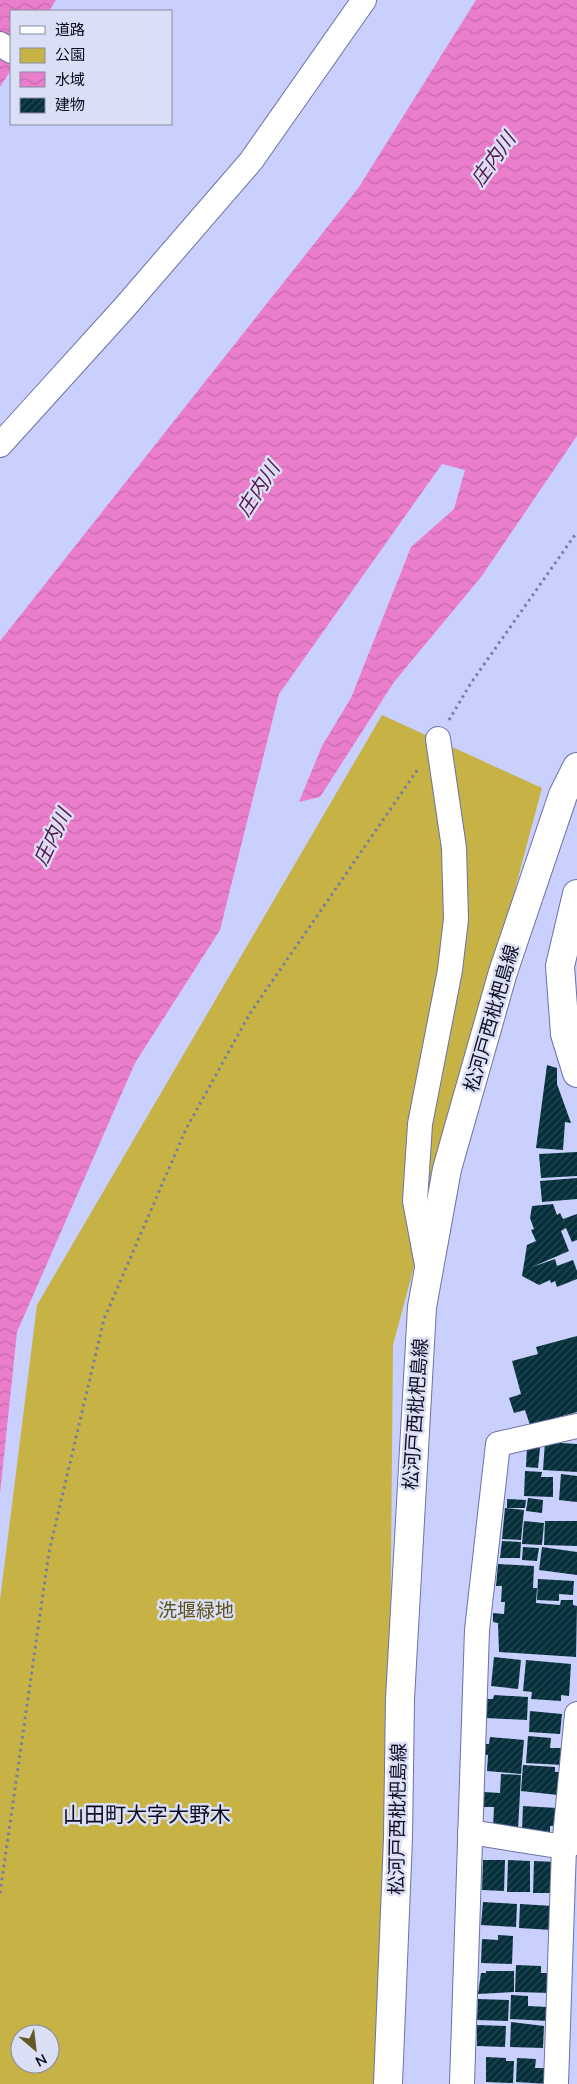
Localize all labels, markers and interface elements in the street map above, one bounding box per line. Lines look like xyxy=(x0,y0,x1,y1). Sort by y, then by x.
legend xyxy=(10,10,172,125)
text: 道路 xyxy=(55,20,85,39)
text: 公園 xyxy=(55,45,85,64)
text: 水域 xyxy=(55,70,85,89)
text: 建物 xyxy=(55,95,85,114)
water label: 庄内川 xyxy=(465,125,522,190)
water label: 庄内川 xyxy=(231,455,285,521)
water label: 庄内川 xyxy=(27,803,77,869)
street label: 松河戸西枇杷島線 xyxy=(459,942,523,1094)
street label: 松河戸西枇杷島線 xyxy=(398,1337,432,1491)
park label: 洗堰緑地 xyxy=(158,1598,234,1622)
street label: 松河戸西枇杷島線 xyxy=(384,1743,410,1895)
district label: 山田町大字大野木 xyxy=(63,1801,231,1827)
north arrow xyxy=(10,2024,60,2074)
text: N xyxy=(32,2050,50,2071)

